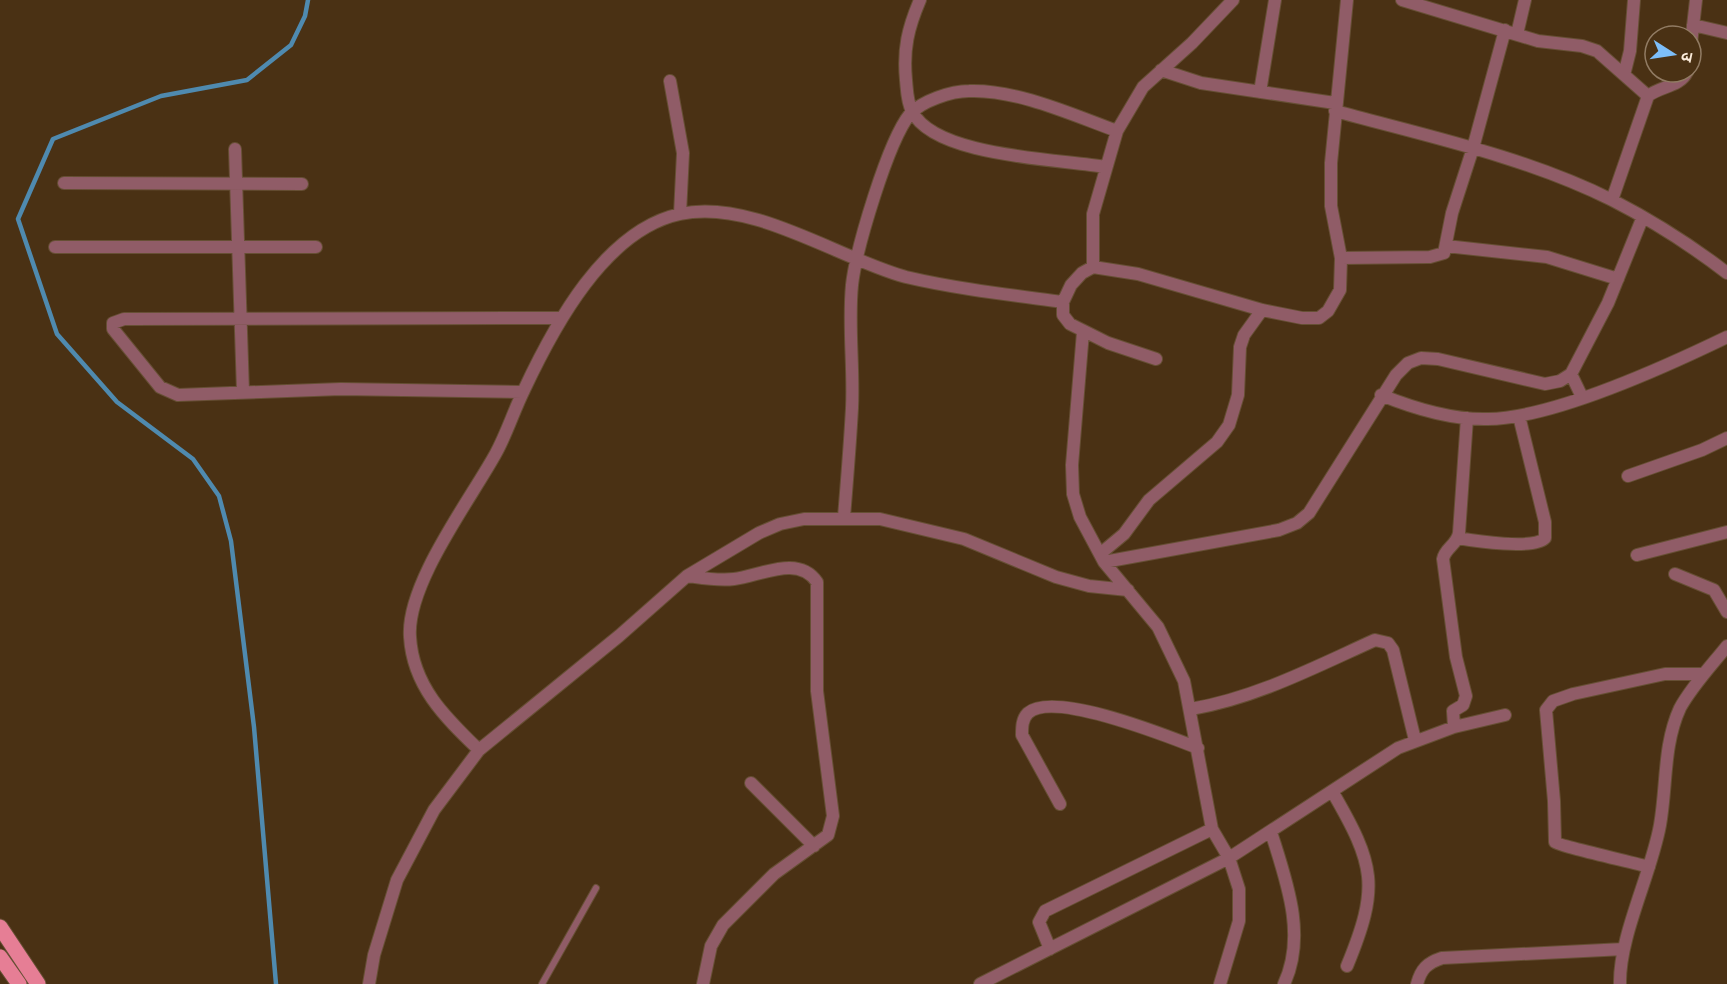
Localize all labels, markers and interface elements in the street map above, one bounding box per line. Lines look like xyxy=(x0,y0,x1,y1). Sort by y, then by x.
north arrow xyxy=(1643,24,1703,84)
text: उ xyxy=(1677,50,1697,64)

